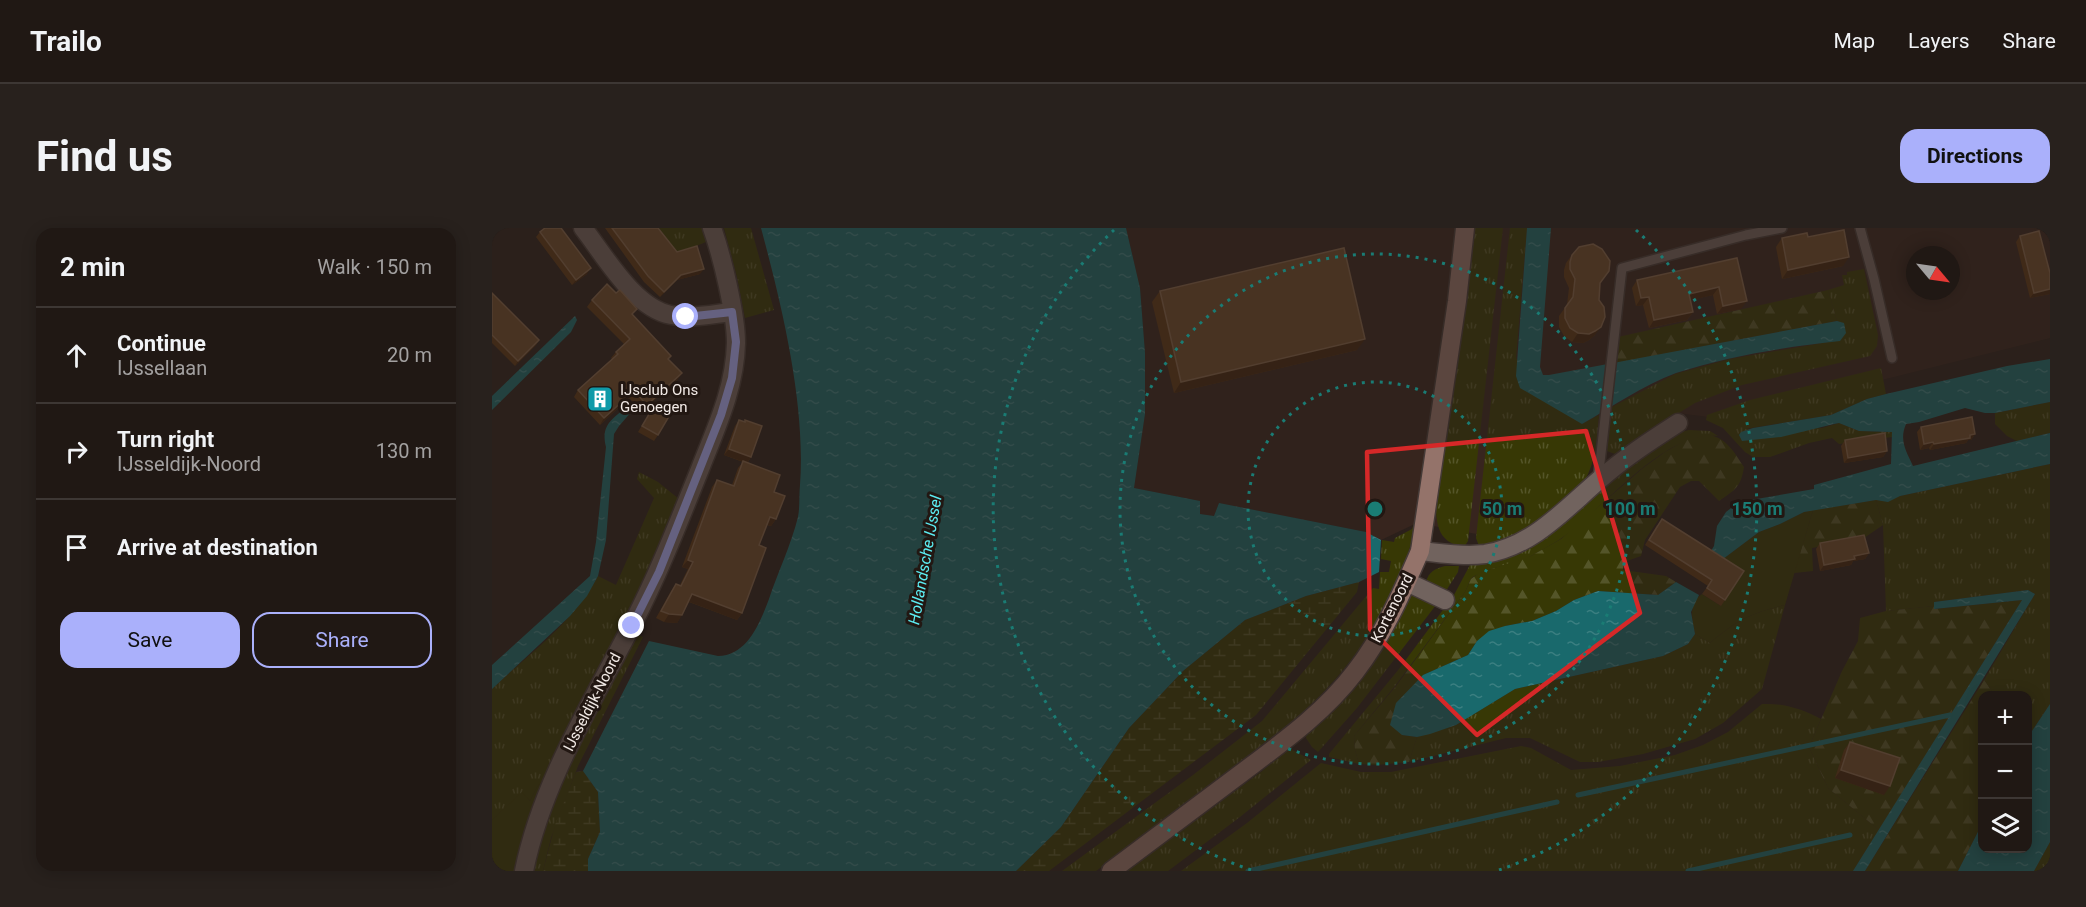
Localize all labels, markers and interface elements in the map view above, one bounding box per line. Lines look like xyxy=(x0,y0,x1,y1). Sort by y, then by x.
text: Trailo xyxy=(30,25,102,58)
text: Map xyxy=(1833,29,1875,53)
text: Layers xyxy=(1908,29,1969,53)
text: Share xyxy=(2002,29,2056,53)
button: Directions xyxy=(1900,129,2050,183)
text: Find us xyxy=(36,132,173,181)
north arrow xyxy=(1906,246,1960,300)
text: 2 min xyxy=(60,252,125,282)
text: Walk · 150 m xyxy=(317,255,432,279)
route start xyxy=(672,303,698,329)
text: Continue xyxy=(117,331,206,356)
icon: ahead xyxy=(60,339,93,372)
text: 20 m xyxy=(387,343,432,367)
text: IJssellaan xyxy=(117,356,207,380)
place label: IJsclub Ons Genoegen xyxy=(620,381,698,416)
building icon: IJsclub Ons Genoegen xyxy=(585,384,615,414)
text: Turn right xyxy=(117,427,214,452)
icon: right xyxy=(60,435,93,468)
text: 130 m xyxy=(376,439,432,463)
text: IJsseldijk-Noord xyxy=(117,452,261,476)
water label: Hollandsche IJssel xyxy=(904,494,946,626)
text: 50 m xyxy=(1482,498,1522,519)
text: 100 m xyxy=(1604,498,1656,519)
text: 150 m xyxy=(1731,498,1783,519)
centre of rings xyxy=(1365,499,1385,519)
icon: arrive xyxy=(60,531,93,564)
text: Arrive at destination xyxy=(117,535,318,560)
street label: Kortenoord xyxy=(1367,571,1417,645)
button: Save xyxy=(60,612,240,668)
button: Share xyxy=(252,612,432,668)
route end xyxy=(618,612,644,638)
street label: IJsseldijk-Noord xyxy=(559,650,625,754)
map controls xyxy=(1978,691,2032,853)
button: + xyxy=(1978,691,2032,745)
button: − xyxy=(1978,745,2032,799)
button: layers xyxy=(1978,799,2032,853)

